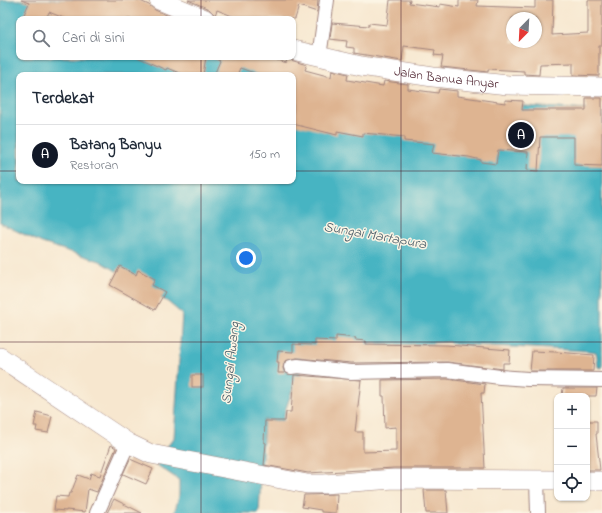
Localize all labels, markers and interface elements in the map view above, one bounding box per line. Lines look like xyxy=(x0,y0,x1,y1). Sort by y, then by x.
north arrow xyxy=(506,12,542,48)
search box xyxy=(16,16,296,60)
icon: search xyxy=(30,27,52,49)
text: Cari di sini xyxy=(62,27,125,49)
street label: Jalan Banua Anyar xyxy=(393,62,500,94)
text: Terdekat xyxy=(32,86,94,111)
pin: A xyxy=(508,120,534,150)
text: Batang Banyu xyxy=(70,134,162,156)
text: A xyxy=(41,145,49,164)
text: 150 m xyxy=(249,145,280,164)
text: Restoran xyxy=(70,156,118,175)
water label: Sungai Martapura xyxy=(322,217,428,255)
your location xyxy=(236,248,256,268)
water label: Sungai Awang xyxy=(216,320,246,405)
map controls xyxy=(554,393,590,501)
button: + xyxy=(554,393,590,429)
button: − xyxy=(554,429,590,465)
button: locate xyxy=(554,465,590,501)

